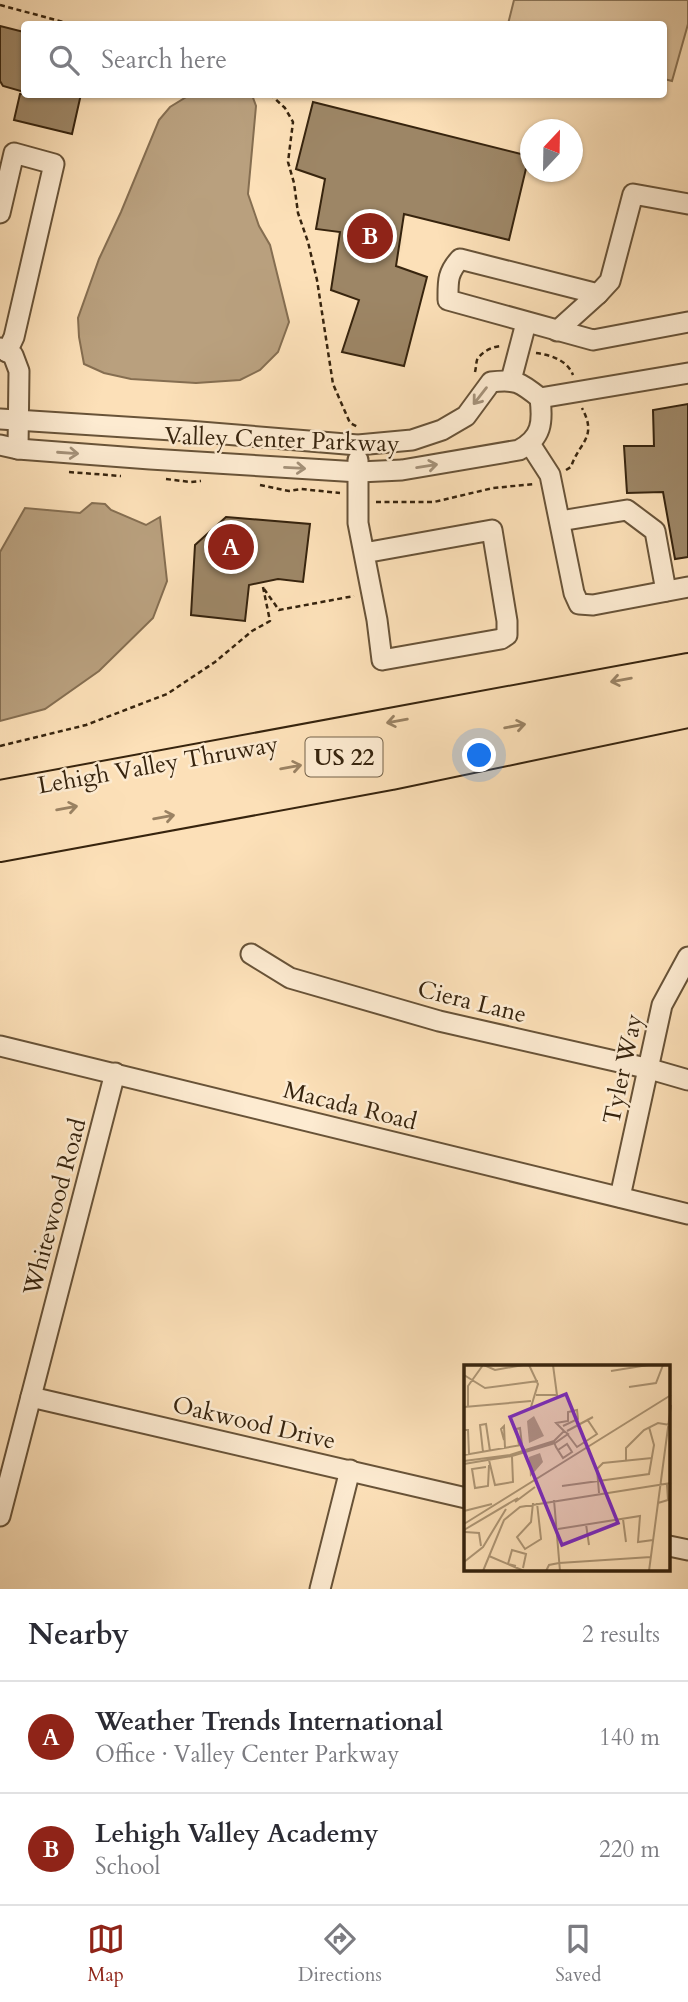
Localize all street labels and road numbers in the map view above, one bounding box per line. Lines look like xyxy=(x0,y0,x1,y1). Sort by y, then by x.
street label: Valley Center Parkway xyxy=(164,419,400,461)
street label: Lehigh Valley Thruway xyxy=(35,728,281,802)
road number: US 22 xyxy=(306,737,382,776)
street label: Ciera Lane xyxy=(414,973,530,1031)
street label: Tyler Way xyxy=(595,1010,651,1127)
street label: Macada Road xyxy=(280,1073,420,1139)
street label: Whitewood Road xyxy=(15,1115,95,1300)
street label: Oakwood Drive xyxy=(169,1388,339,1458)

